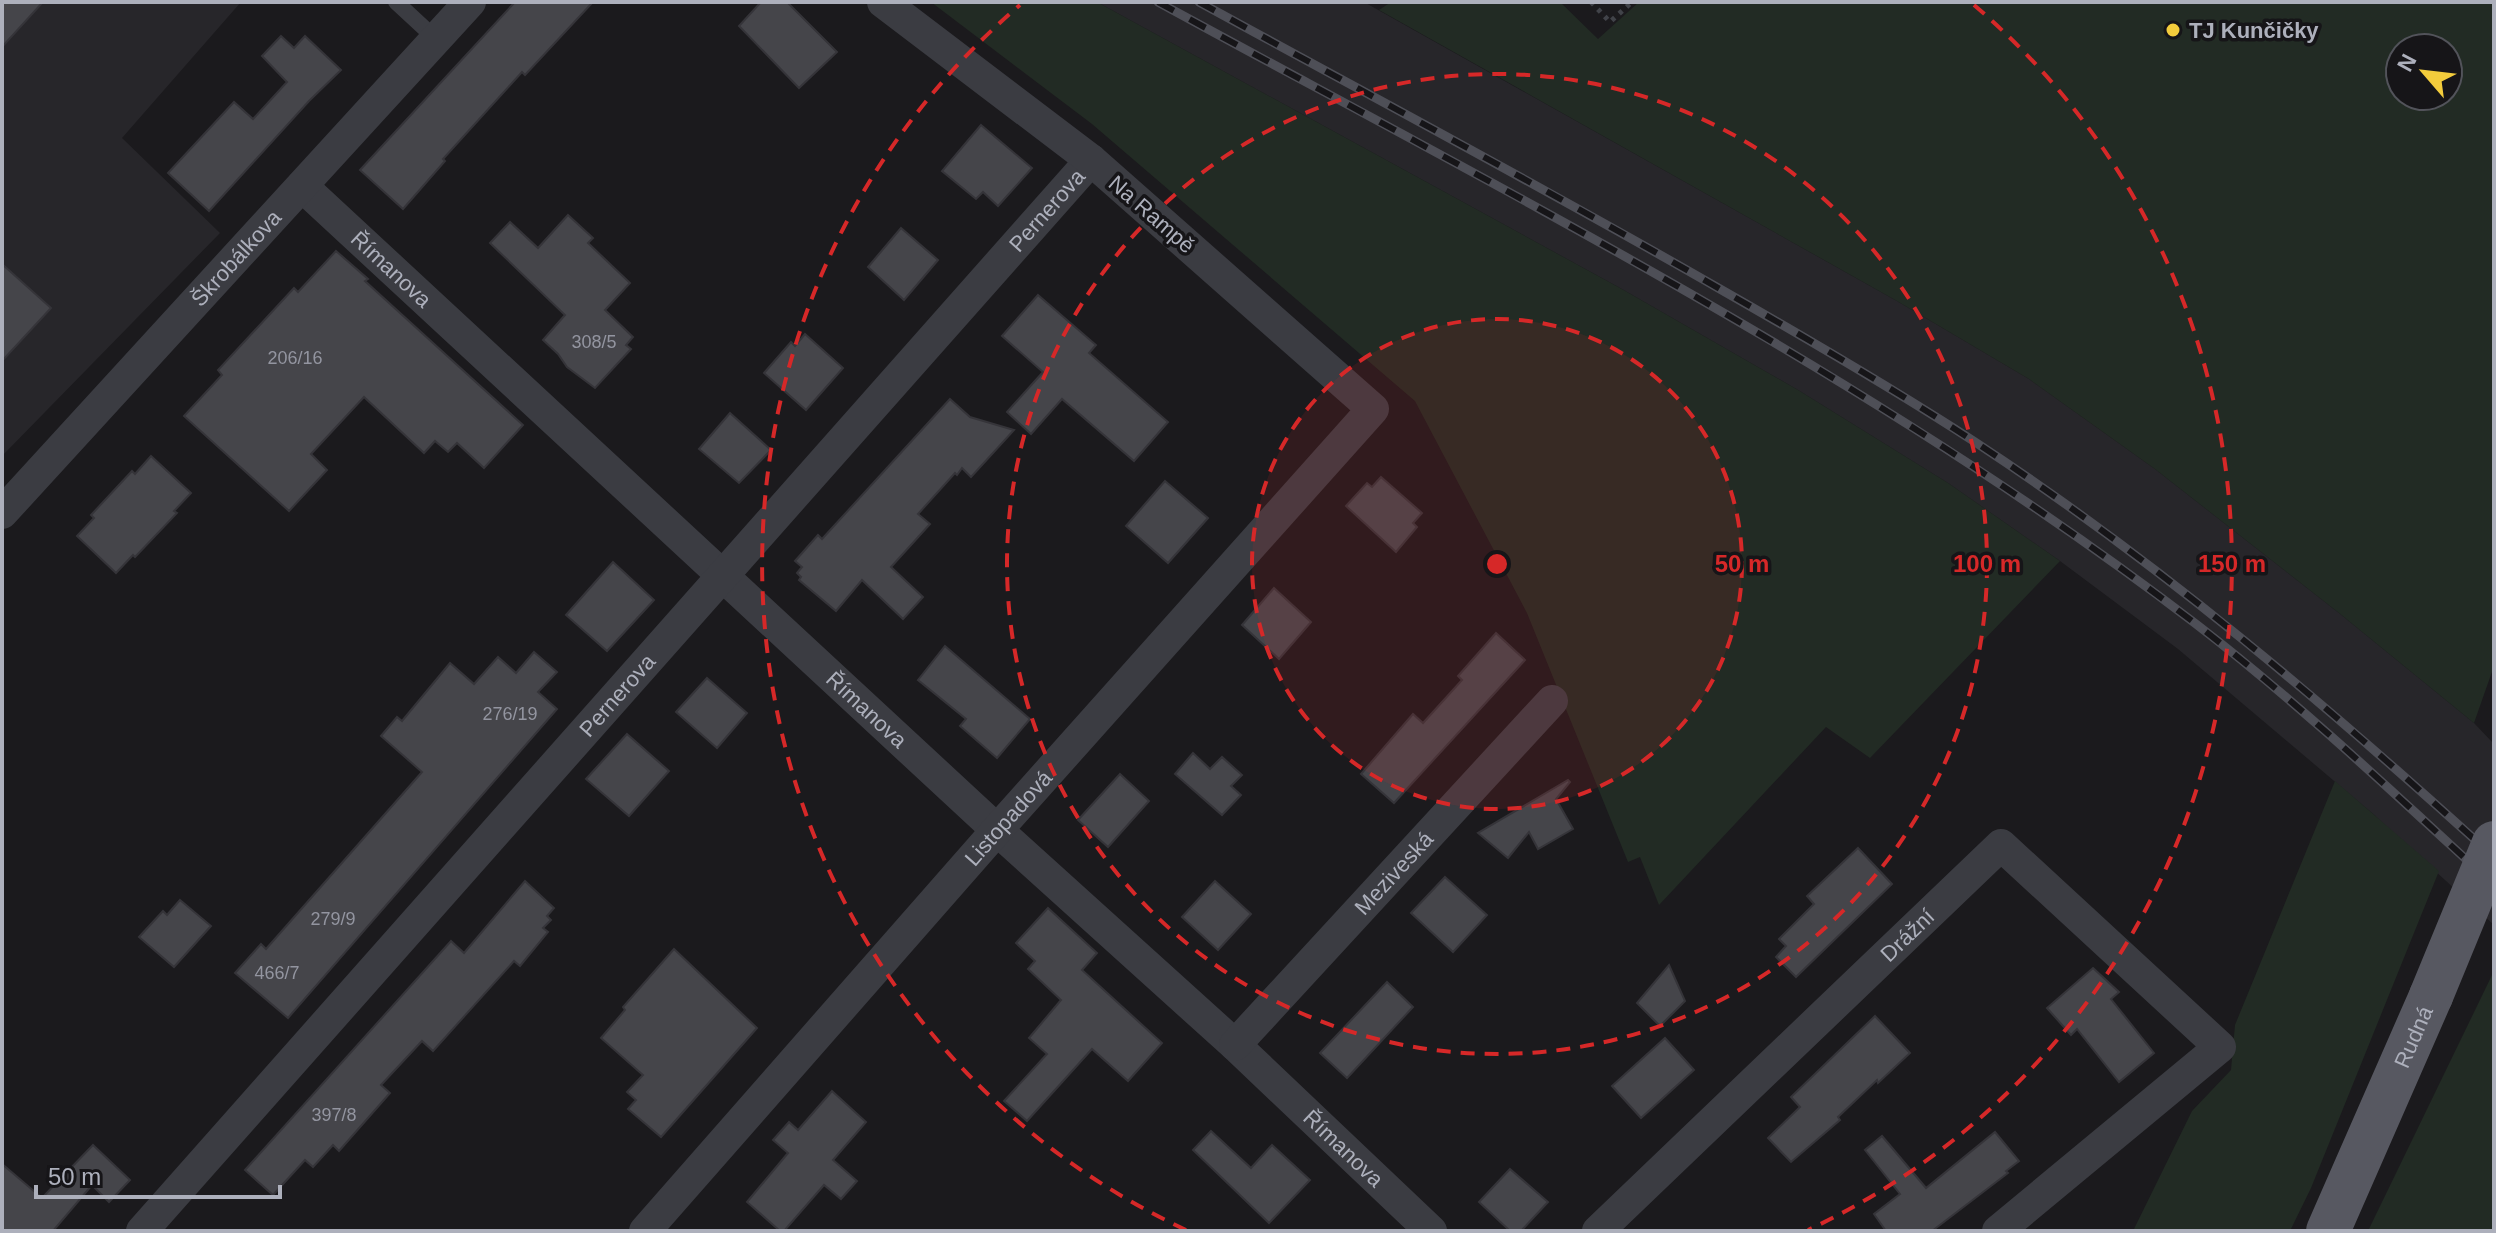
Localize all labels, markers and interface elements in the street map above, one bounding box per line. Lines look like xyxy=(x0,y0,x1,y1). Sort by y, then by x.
place label: TJ Kunčičky xyxy=(2189,18,2319,43)
marker: TJ Kunčičky xyxy=(2164,21,2182,39)
north arrow xyxy=(2384,32,2464,112)
text: N xyxy=(2392,50,2422,76)
street label: Pernerova xyxy=(1004,164,1091,257)
street label: Na Rampě xyxy=(1104,170,1200,258)
street label: Škrobálkova xyxy=(186,205,287,311)
street label: Římanova xyxy=(346,226,437,313)
house number: 308/5 xyxy=(571,332,617,352)
house number: 206/16 xyxy=(267,348,323,368)
centre of rings xyxy=(1483,550,1511,578)
text: 50 m xyxy=(1715,550,1769,577)
text: 100 m xyxy=(1953,550,2021,577)
text: 150 m xyxy=(2198,550,2266,577)
street label: Pernerova xyxy=(574,649,661,742)
street label: Římanova xyxy=(821,666,912,754)
house number: 276/19 xyxy=(482,704,538,724)
street label: Listopadová xyxy=(960,765,1058,871)
street label: Meziveská xyxy=(1350,826,1439,920)
street label: Drážní xyxy=(1875,904,1939,967)
house number: 279/9 xyxy=(310,909,356,929)
house number: 466/7 xyxy=(254,963,300,983)
street label: Rudná xyxy=(2389,1002,2438,1072)
house number: 397/8 xyxy=(311,1105,357,1125)
street label: Římanova xyxy=(1298,1105,1389,1193)
scale bar xyxy=(36,1149,280,1199)
text: 50 m xyxy=(48,1163,101,1190)

